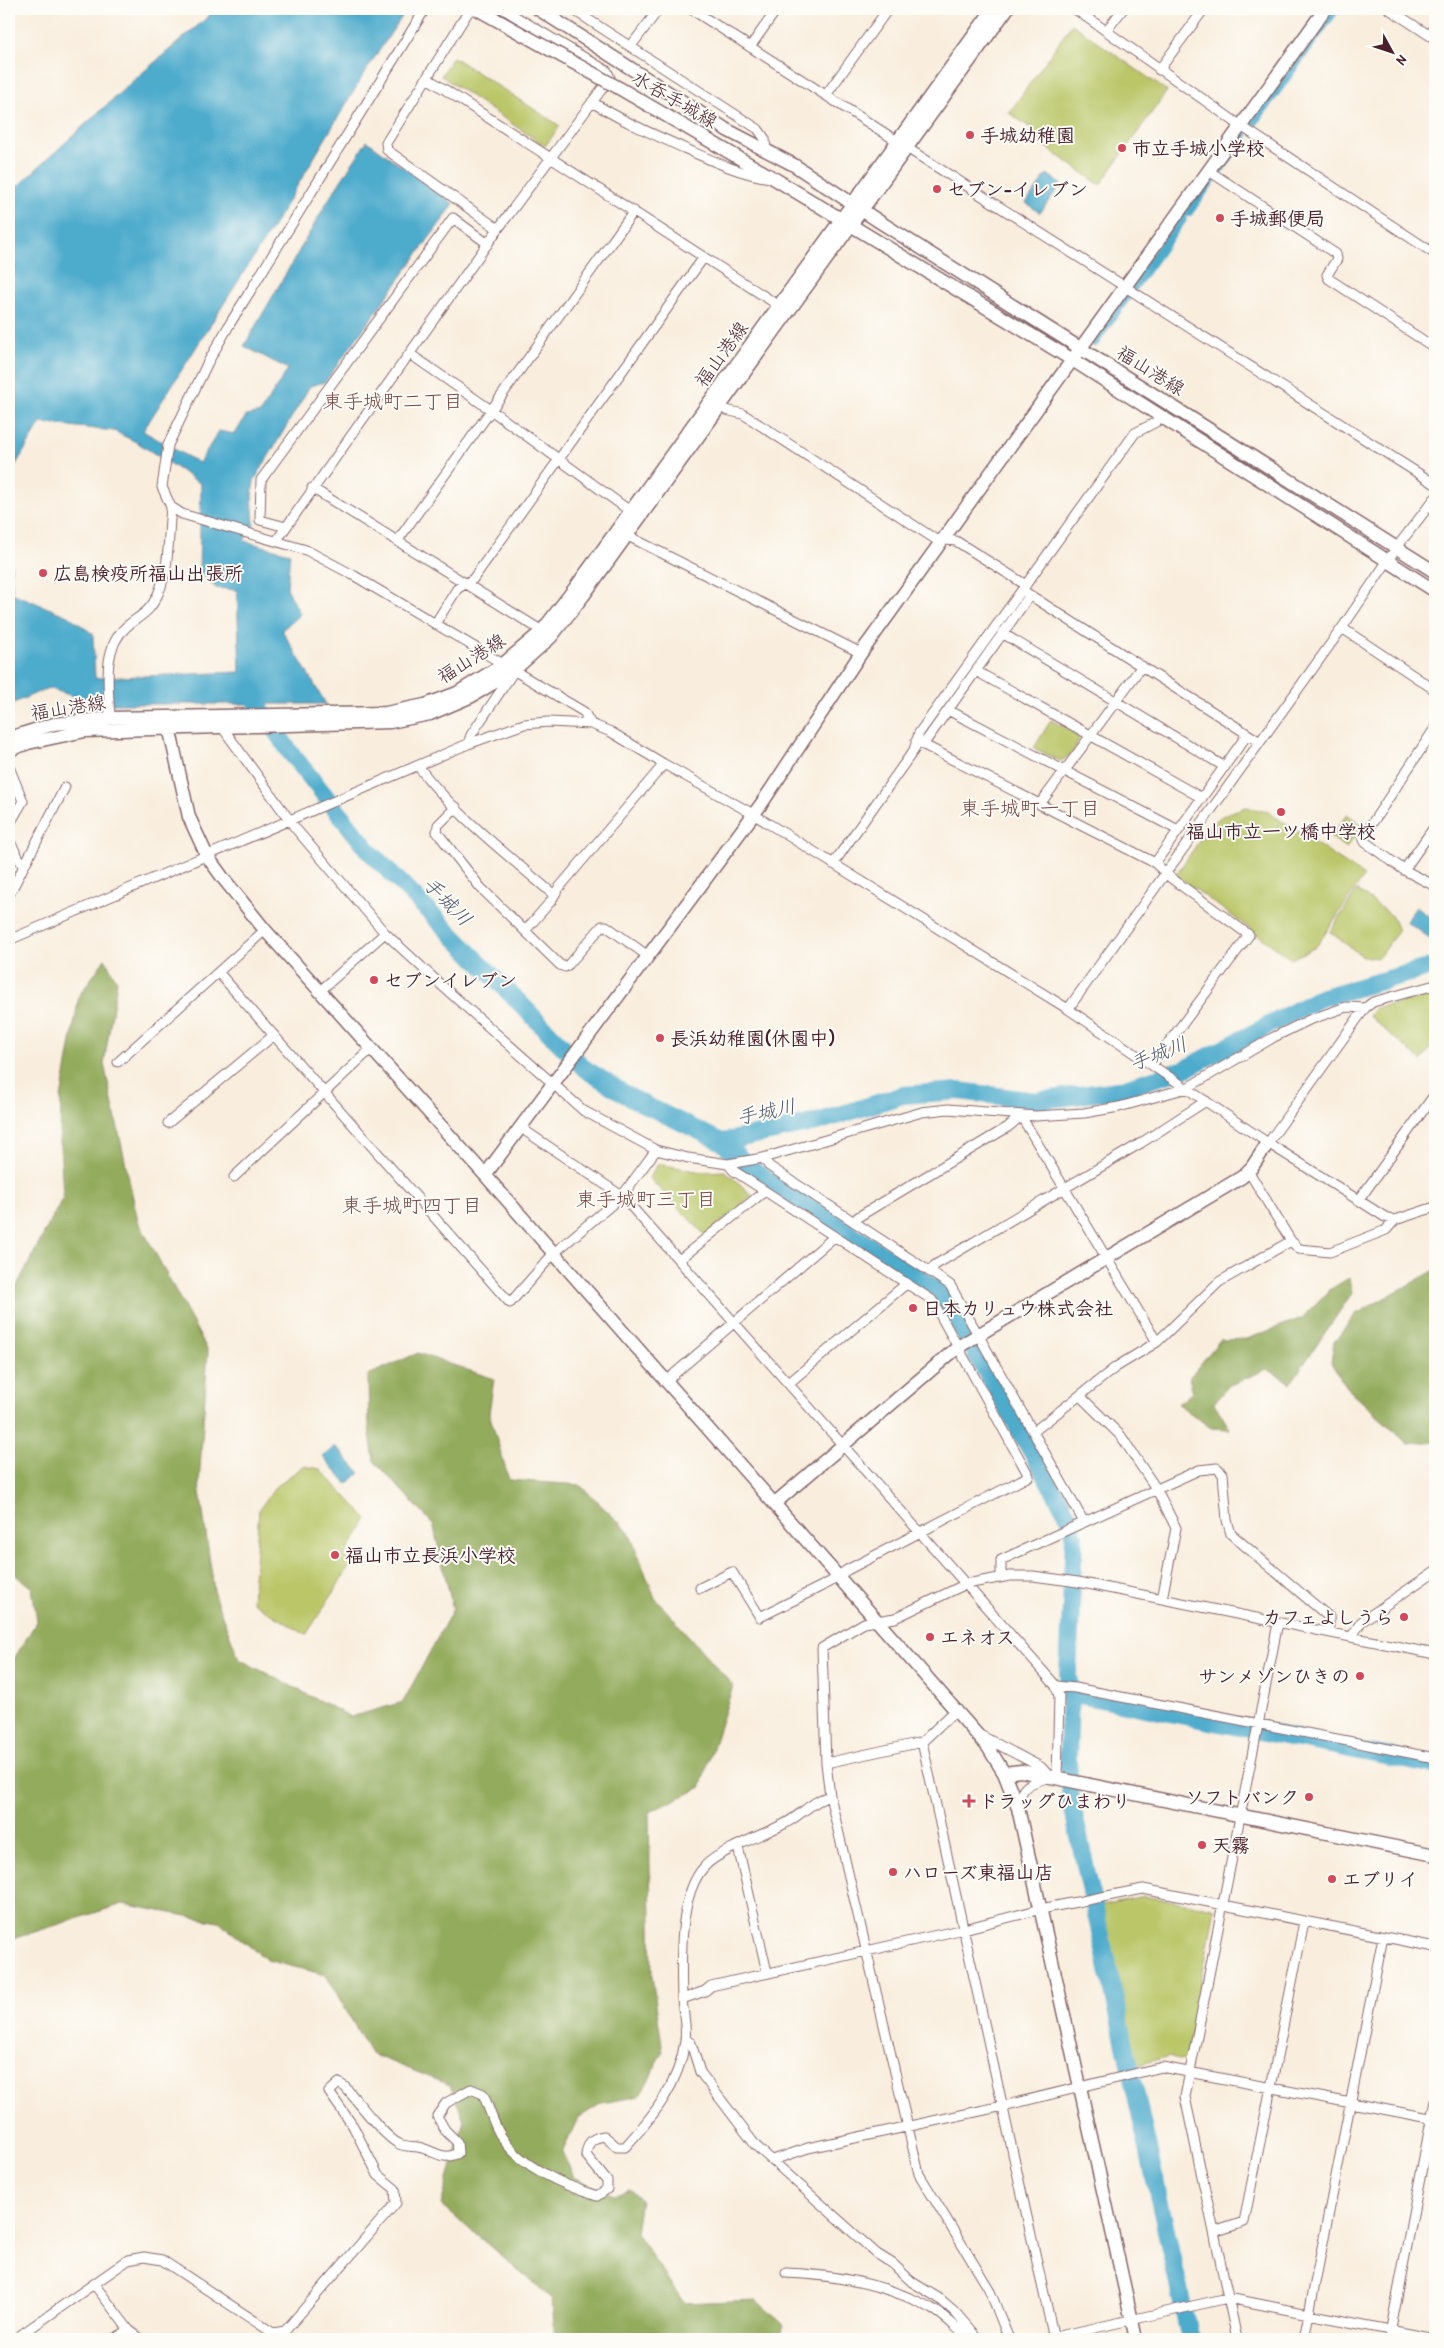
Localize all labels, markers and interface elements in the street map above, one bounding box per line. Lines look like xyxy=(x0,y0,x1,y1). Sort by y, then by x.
north arrow xyxy=(1366,28,1416,78)
text: N xyxy=(1392,52,1412,70)
street label: 水呑手城線 xyxy=(627,64,723,134)
place label: 手城幼稚園 xyxy=(980,122,1075,148)
marker: 手城幼稚園 xyxy=(964,129,976,141)
place label: 市立手城小学校 xyxy=(1132,135,1265,161)
marker: 市立手城小学校 xyxy=(1116,142,1128,154)
place label: セブン-イレブン xyxy=(947,176,1088,202)
marker: セブン-イレブン xyxy=(931,183,943,195)
place label: 手城郵便局 xyxy=(1230,205,1325,231)
marker: 手城郵便局 xyxy=(1214,212,1226,224)
street label: 福山港線 xyxy=(688,316,754,392)
street label: 福山港線 xyxy=(1112,339,1190,401)
district label: 東手城町二丁目 xyxy=(323,387,463,414)
place label: 広島検疫所福山出張所 xyxy=(53,560,243,586)
marker: 広島検疫所福山出張所 xyxy=(37,567,49,579)
street label: 福山港線 xyxy=(432,627,510,689)
street label: 福山港線 xyxy=(28,688,108,726)
district label: 東手城町一丁目 xyxy=(960,794,1100,821)
marker: 福山市立一ツ橋中学校 xyxy=(1275,806,1287,818)
place label: 福山市立一ツ橋中学校 xyxy=(1186,818,1376,844)
water label: 手城川 xyxy=(417,870,479,932)
place label: セブンイレブン xyxy=(384,967,517,993)
marker: セブンイレブン xyxy=(368,974,380,986)
place label: 長浜幼稚園(休園中) xyxy=(670,1025,835,1051)
water label: 手城川 xyxy=(1125,1030,1191,1076)
marker: 長浜幼稚園(休園中) xyxy=(654,1032,666,1044)
water label: 手城川 xyxy=(734,1092,798,1130)
district label: 東手城町三丁目 xyxy=(576,1185,716,1212)
district label: 東手城町四丁目 xyxy=(342,1191,482,1218)
place label: 日本カリュウ株式会社 xyxy=(923,1295,1113,1321)
marker: 日本カリュウ株式会社 xyxy=(907,1302,919,1314)
place label: 福山市立長浜小学校 xyxy=(345,1542,516,1568)
marker: 福山市立長浜小学校 xyxy=(329,1549,341,1561)
place label: カフェよしうら xyxy=(1263,1604,1394,1630)
marker: カフェよしうら xyxy=(1398,1611,1410,1623)
place label: エネオス xyxy=(940,1624,1015,1650)
marker: エネオス xyxy=(924,1631,936,1643)
place label: サンメゾンひきの xyxy=(1198,1663,1350,1689)
marker: サンメゾンひきの xyxy=(1354,1670,1366,1682)
place label: ソフトバンク xyxy=(1185,1784,1299,1810)
place label: ドラッグひまわり xyxy=(979,1788,1131,1814)
marker: ソフトバンク xyxy=(1303,1791,1315,1803)
marker: ドラッグひまわり xyxy=(963,1795,975,1807)
place label: 天霧 xyxy=(1212,1832,1250,1858)
marker: 天霧 xyxy=(1196,1839,1208,1851)
place label: ハローズ東福山店 xyxy=(903,1859,1053,1885)
marker: ハローズ東福山店 xyxy=(887,1866,899,1878)
place label: エブリイ xyxy=(1342,1866,1418,1892)
marker: エブリイ xyxy=(1326,1873,1338,1885)

